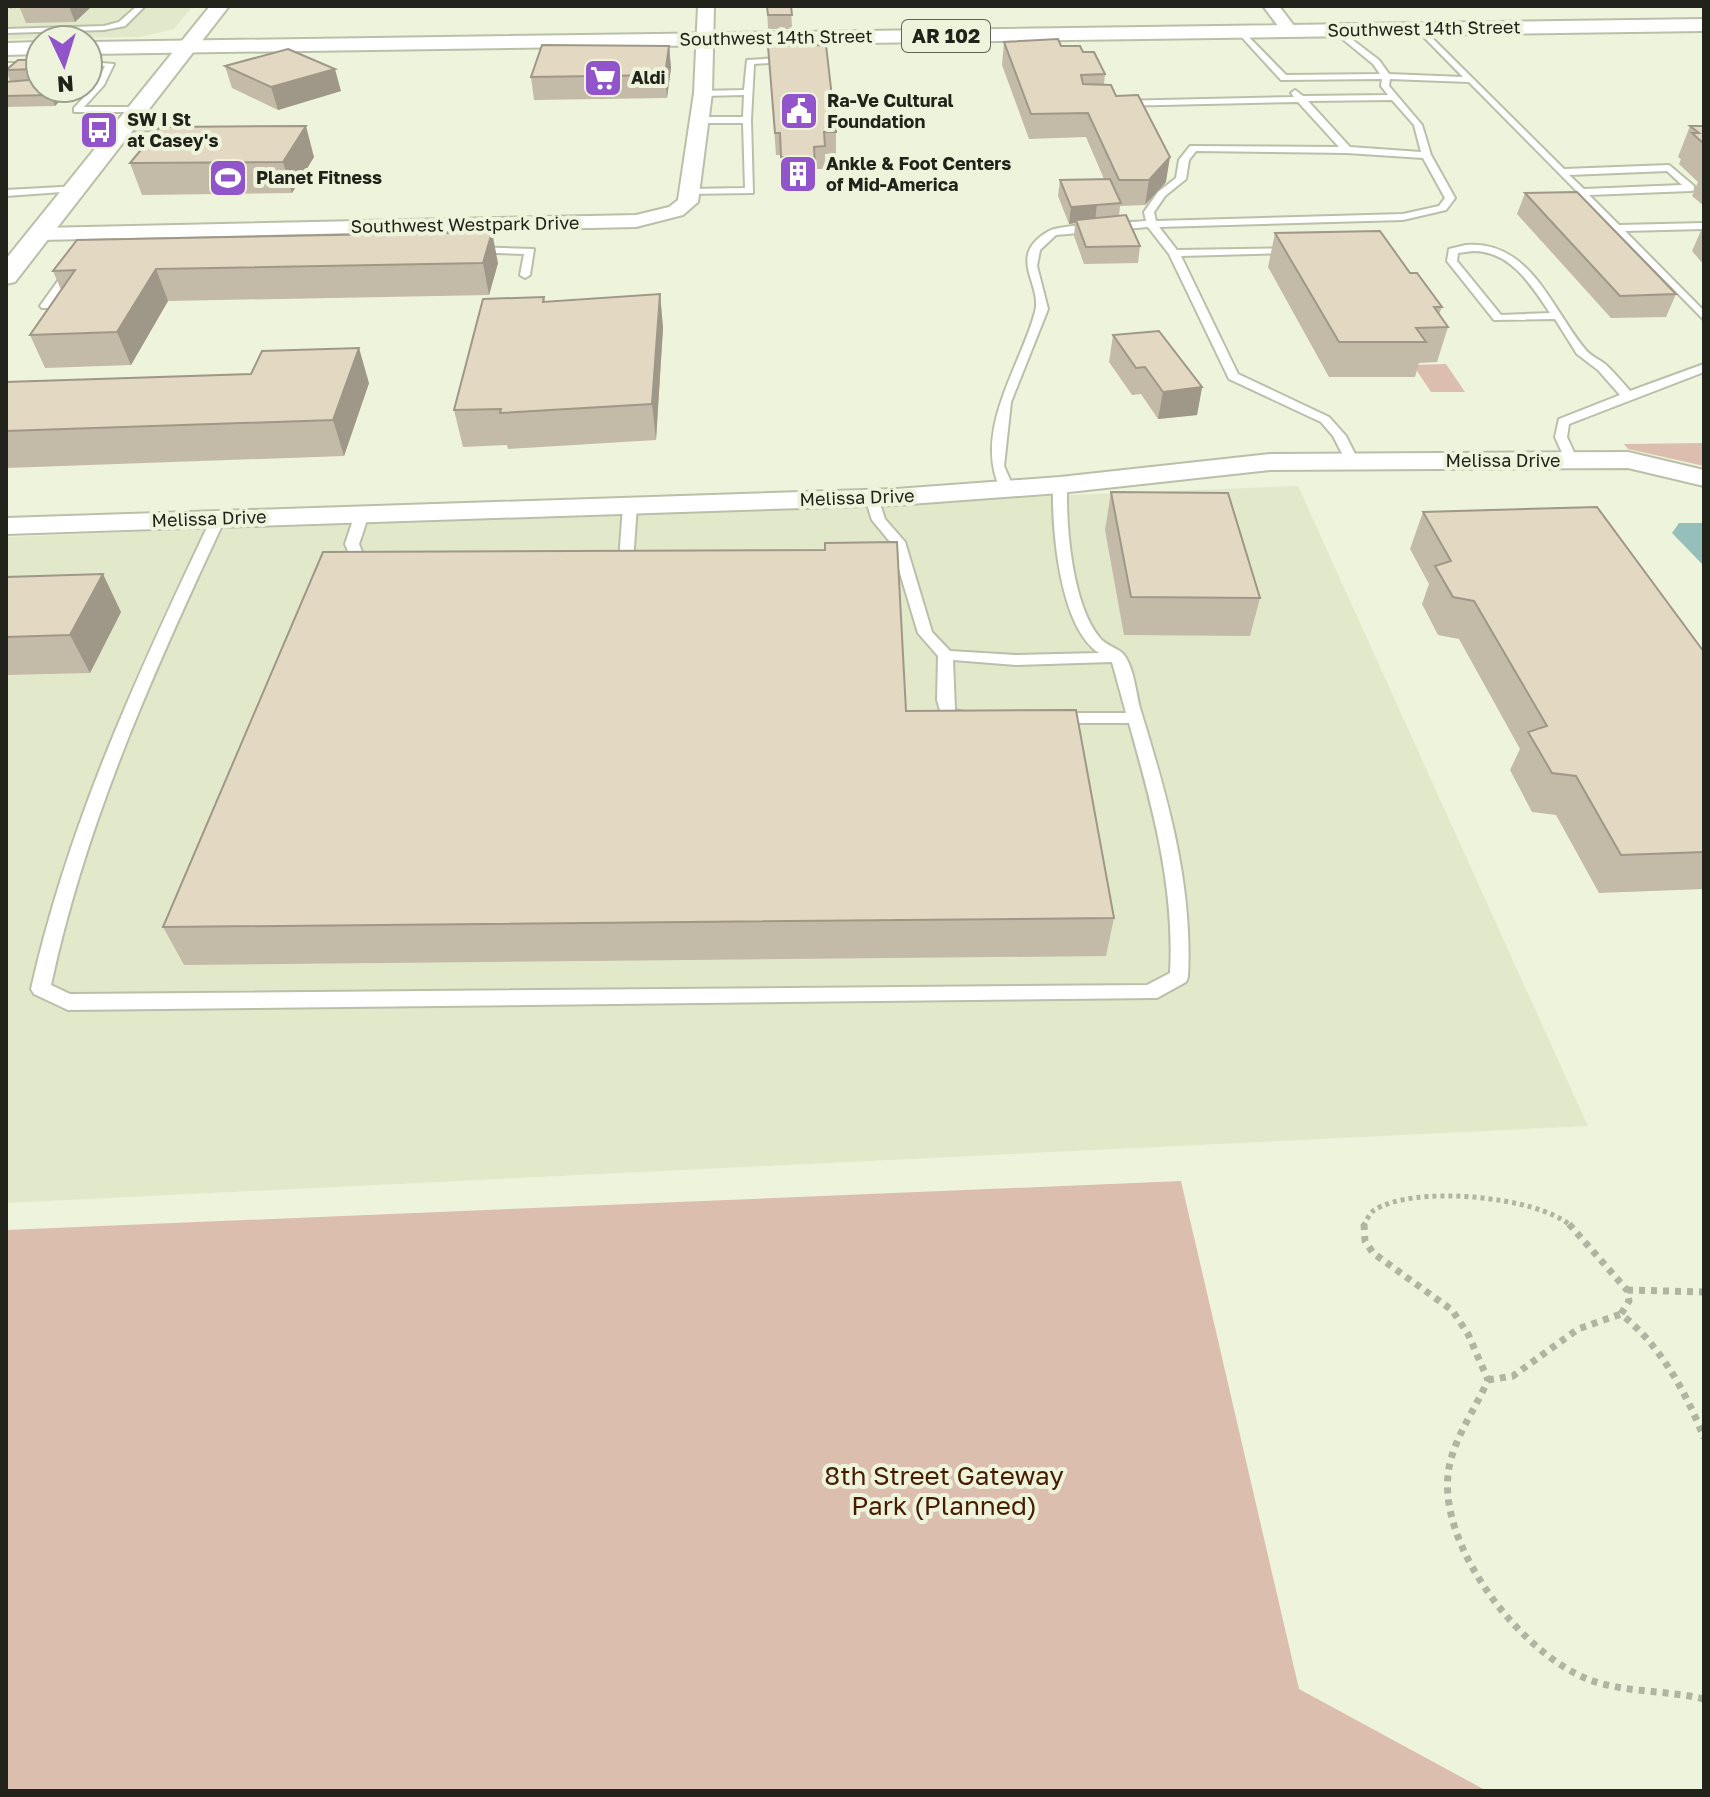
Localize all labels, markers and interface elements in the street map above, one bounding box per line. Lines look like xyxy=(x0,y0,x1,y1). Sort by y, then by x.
street label: Southwest 14th Street xyxy=(1327,15,1521,41)
road number: AR 102 xyxy=(902,20,990,52)
north arrow xyxy=(24,24,104,104)
street label: Southwest 14th Street xyxy=(679,24,873,50)
supermarket icon: Aldi xyxy=(582,57,624,99)
place label: Aldi xyxy=(631,66,666,88)
text: N xyxy=(56,70,75,99)
place label: Ra-Ve Cultural Foundation xyxy=(827,89,954,132)
public building icon: Ra-Ve Cultural Foundation xyxy=(778,90,820,132)
place label: SW I St at Casey's xyxy=(127,108,219,151)
bus stop icon: SW I St at Casey's xyxy=(78,109,120,151)
place label: Ankle & Foot Centers of Mid-America xyxy=(826,152,1011,195)
building icon: Ankle & Foot Centers of Mid-America xyxy=(777,153,819,195)
sports icon: Planet Fitness xyxy=(207,157,249,199)
place label: Planet Fitness xyxy=(256,166,382,188)
street label: Southwest Westpark Drive xyxy=(350,211,579,237)
street label: Melissa Drive xyxy=(1446,449,1560,471)
street label: Melissa Drive xyxy=(799,484,915,510)
street label: Melissa Drive xyxy=(151,505,267,531)
park label: 8th Street Gateway Park (Planned) xyxy=(824,1460,1064,1521)

